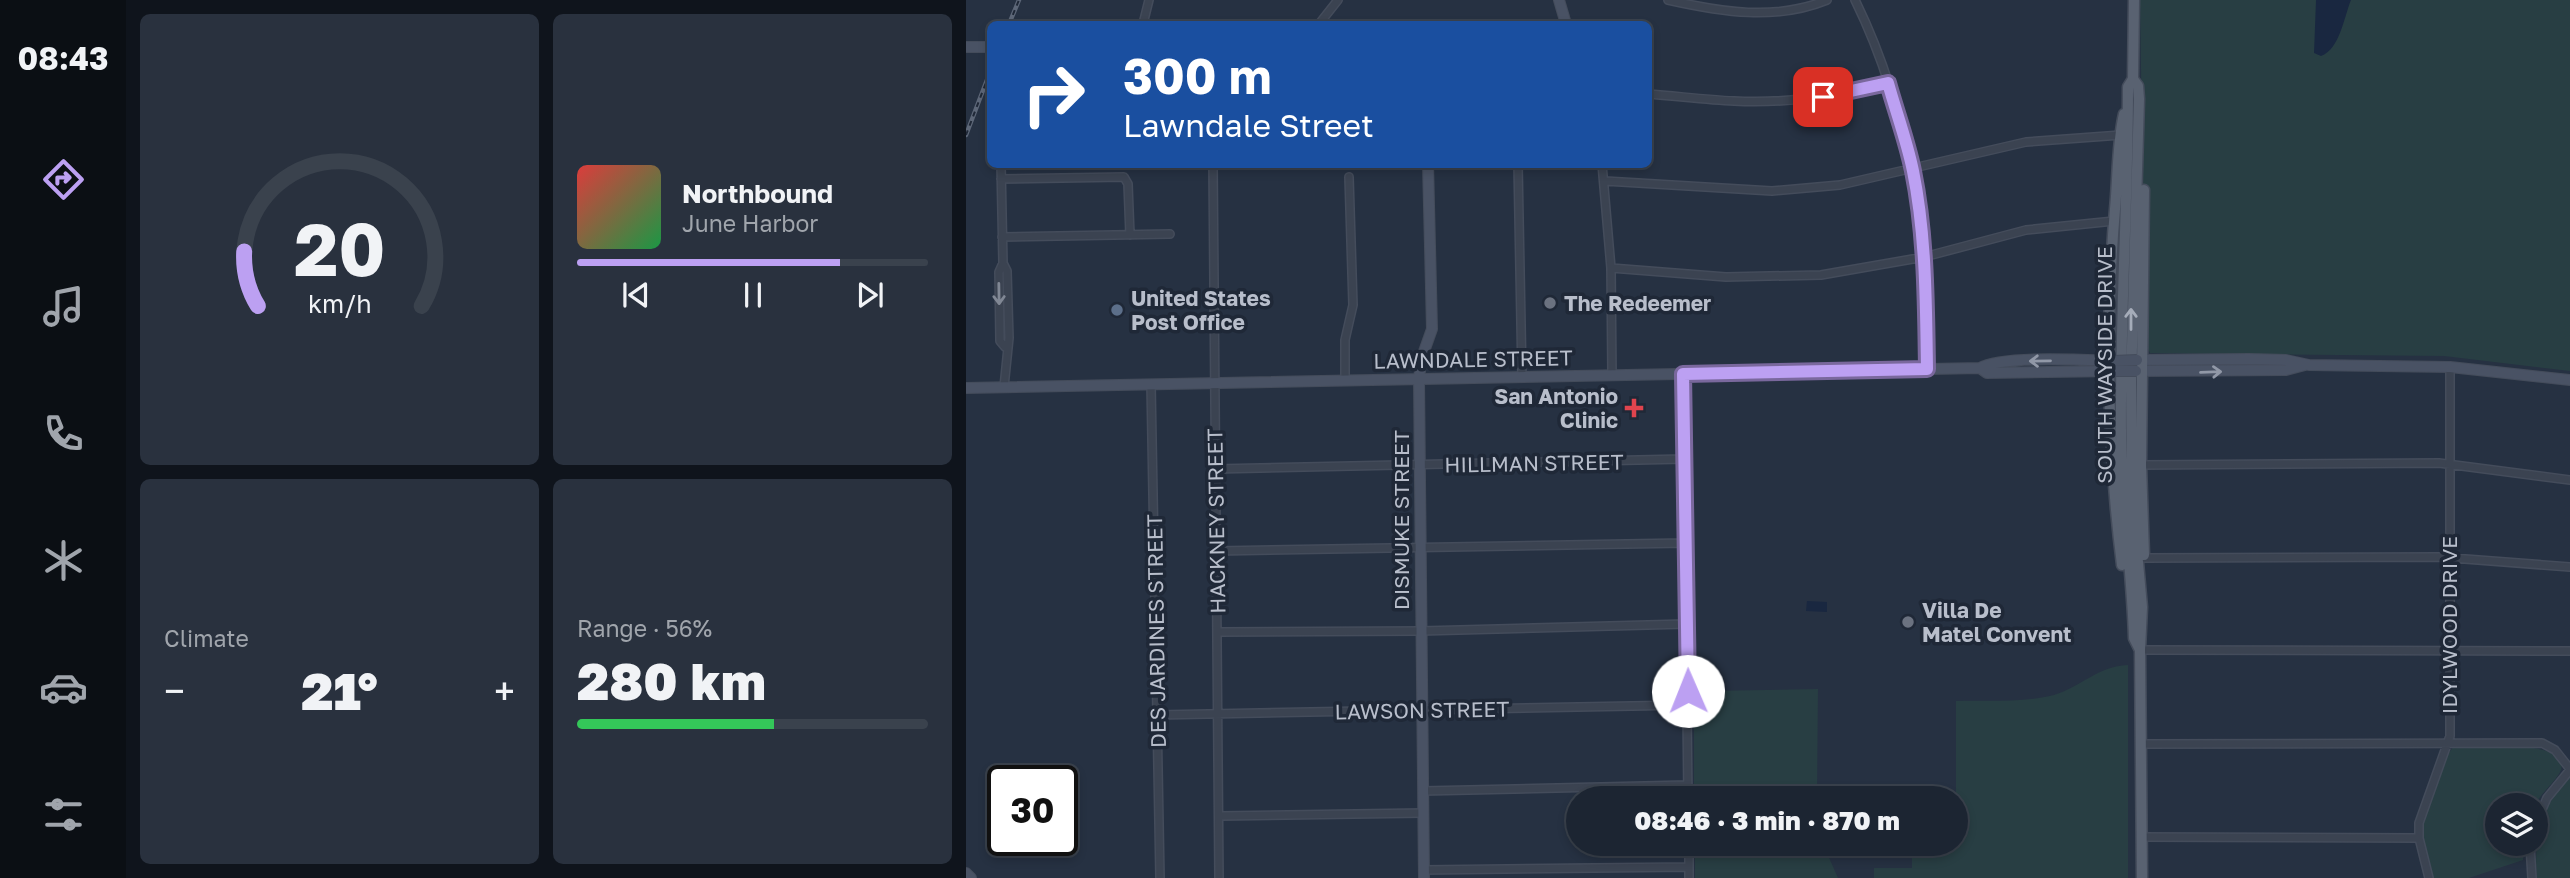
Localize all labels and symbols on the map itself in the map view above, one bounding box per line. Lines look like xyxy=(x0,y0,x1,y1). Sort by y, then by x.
pin xyxy=(1793,67,1853,127)
street label: SOUTH WAYSIDE DRIVE xyxy=(2091,246,2117,484)
one-way arrow xyxy=(992,282,1006,305)
place label: United States Post Office xyxy=(1131,285,1271,335)
place label: The Redeemer xyxy=(1564,290,1711,316)
marker: The Redeemer xyxy=(1542,295,1558,311)
marker: United States Post Office xyxy=(1109,302,1125,318)
one-way arrow xyxy=(2124,307,2138,330)
street label: LAWNDALE STREET xyxy=(1373,344,1573,374)
one-way arrow xyxy=(2028,354,2051,367)
one-way arrow xyxy=(2200,365,2223,378)
place label: San Antonio Clinic xyxy=(1494,383,1618,433)
marker: San Antonio Clinic xyxy=(1624,398,1644,418)
street label: HACKNEY STREET xyxy=(1201,428,1231,614)
street label: DISMUKE STREET xyxy=(1388,430,1414,610)
street label: HILLMAN STREET xyxy=(1444,448,1624,478)
street label: DES JARDINES STREET xyxy=(1141,514,1171,748)
street label: IDYLWOOD DRIVE xyxy=(2436,536,2462,714)
place label: Villa De Matel Convent xyxy=(1922,597,2072,647)
marker: Villa De Matel Convent xyxy=(1900,614,1916,630)
position arrow xyxy=(1651,654,1725,728)
street label: LAWSON STREET xyxy=(1334,695,1510,725)
speed limit sign: 30 xyxy=(987,765,1078,856)

